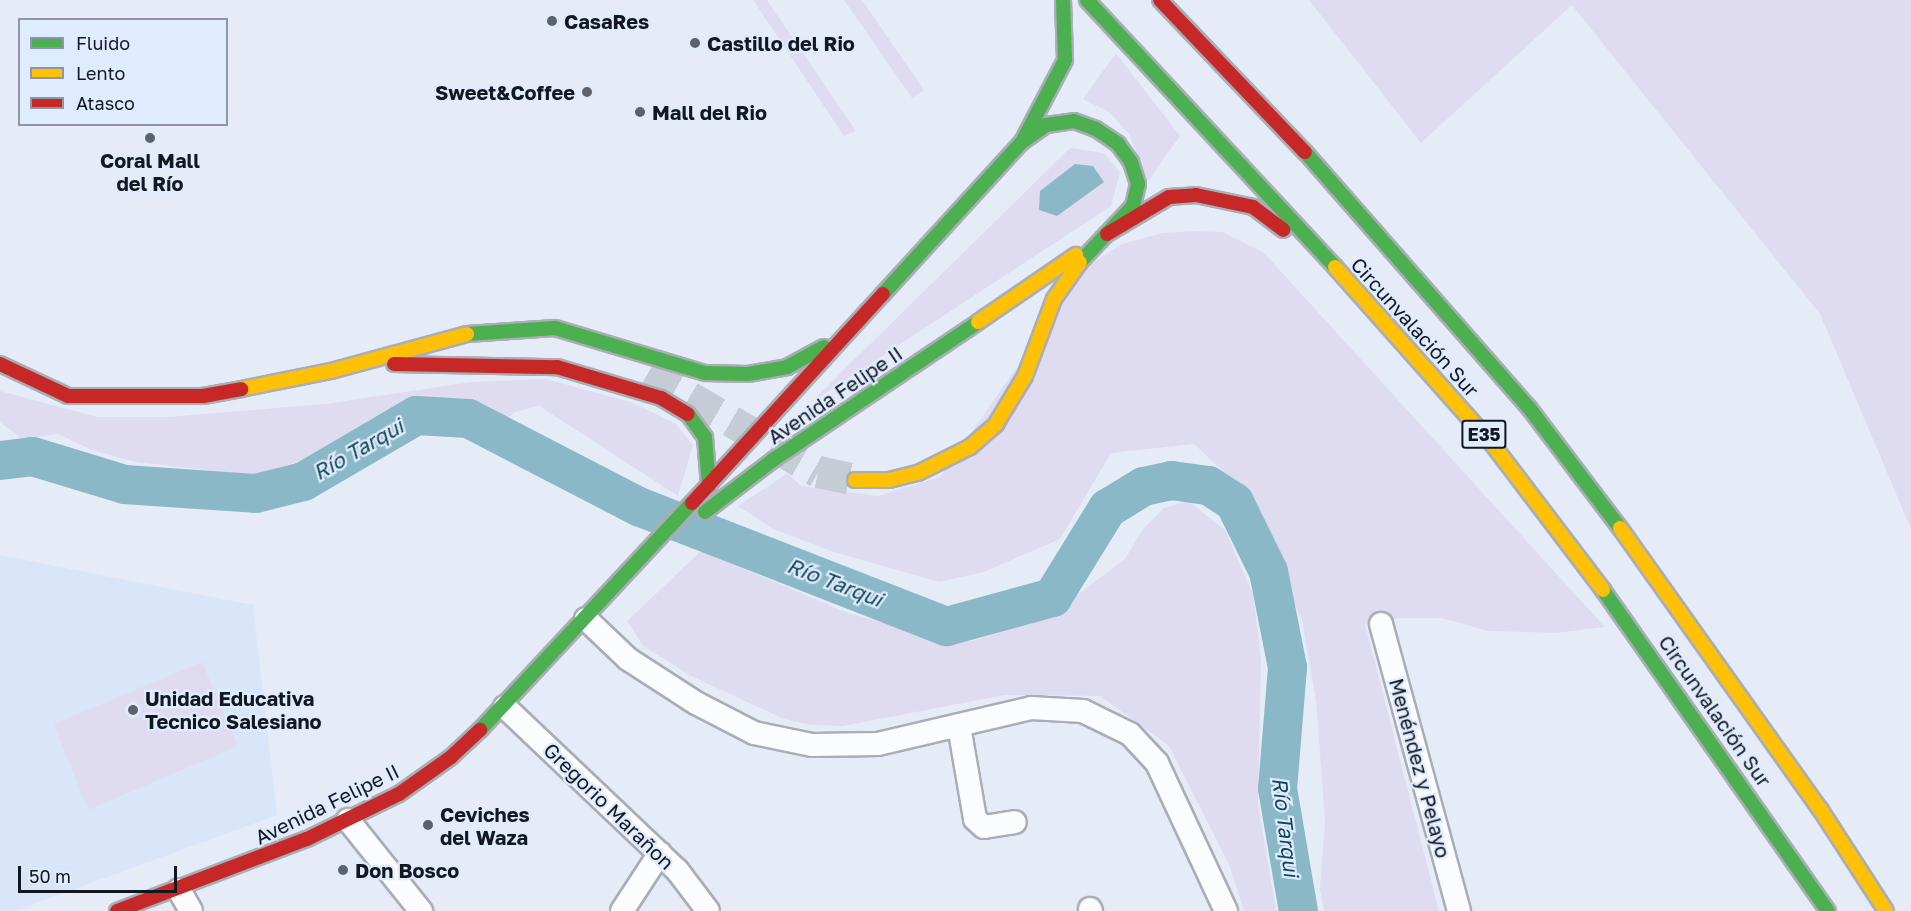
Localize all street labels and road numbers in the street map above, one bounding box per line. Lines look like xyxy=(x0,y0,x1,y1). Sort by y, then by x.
street label: Circunvalación Sur xyxy=(1346,252,1484,402)
street label: Avenida Felipe II xyxy=(763,341,907,449)
road number: E35 xyxy=(1460,419,1508,449)
street label: Circunvalación Sur xyxy=(1654,631,1776,791)
street label: Menéndez y Pelayo xyxy=(1384,676,1456,860)
street label: Gregorio Marañon xyxy=(539,738,679,874)
street label: Avenida Felipe II xyxy=(251,759,403,849)

